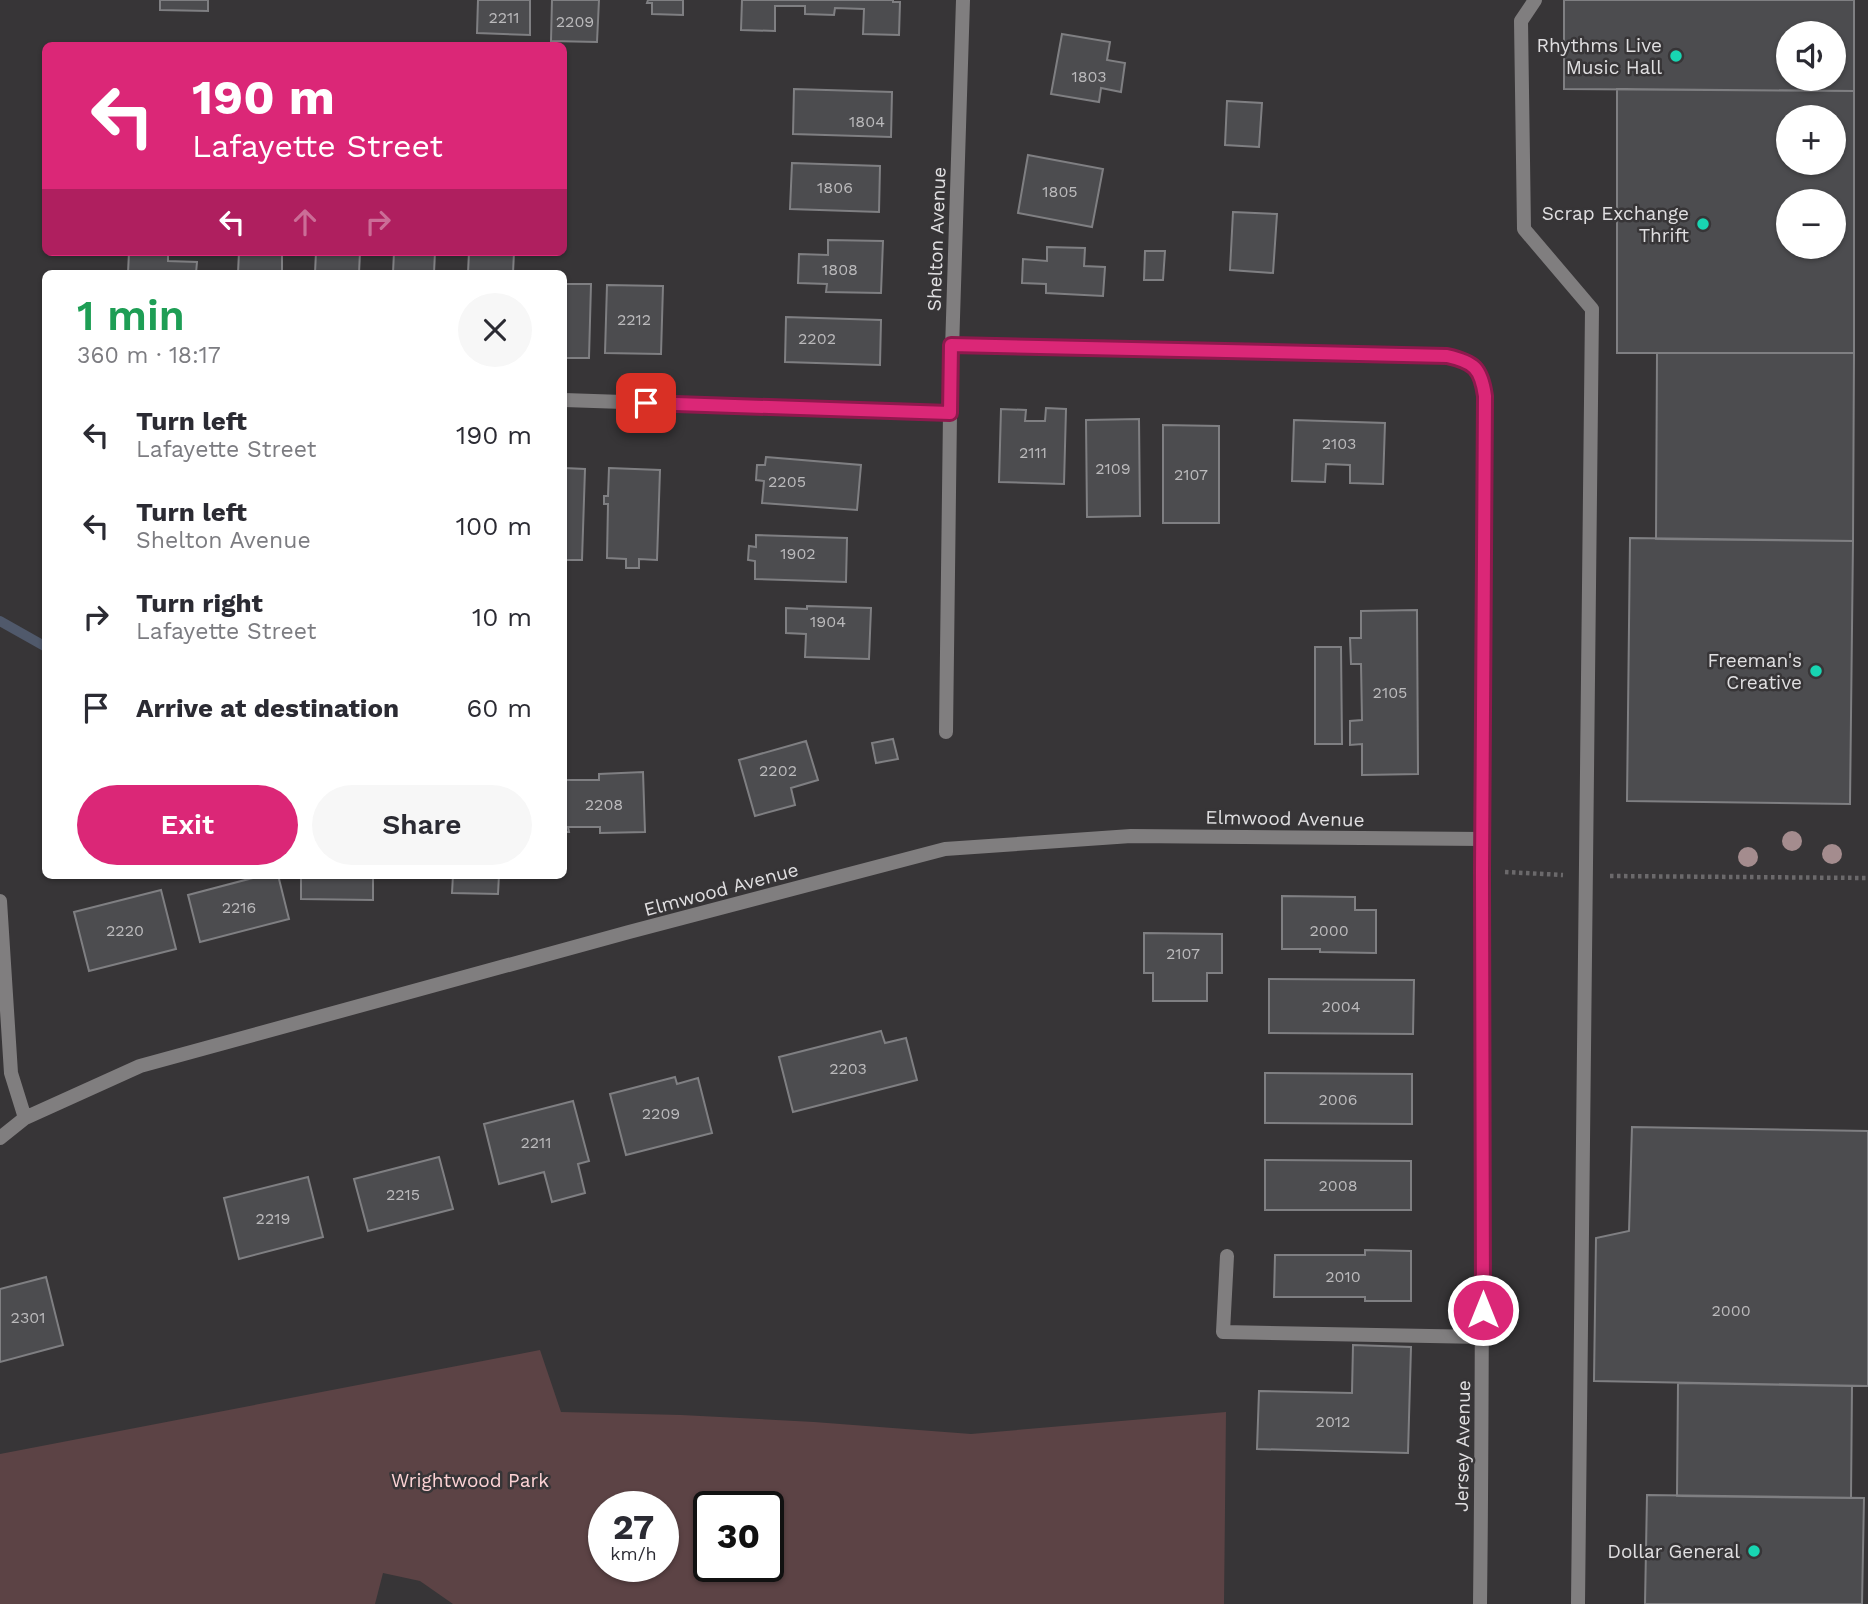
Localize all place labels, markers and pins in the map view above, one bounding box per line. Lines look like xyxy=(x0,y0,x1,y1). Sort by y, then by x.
place label: Rhythms Live Music Hall xyxy=(1537,34,1662,79)
marker: Rhythms Live Music Hall xyxy=(1668,48,1684,64)
place label: Scrap Exchange Thrift xyxy=(1542,202,1689,247)
marker: Scrap Exchange Thrift xyxy=(1695,216,1711,232)
pin xyxy=(616,373,676,433)
place label: Freeman's Creative xyxy=(1707,649,1802,694)
marker: Freeman's Creative xyxy=(1808,663,1824,679)
place label: Dollar General xyxy=(1607,1540,1740,1563)
marker: Dollar General xyxy=(1746,1543,1762,1559)

